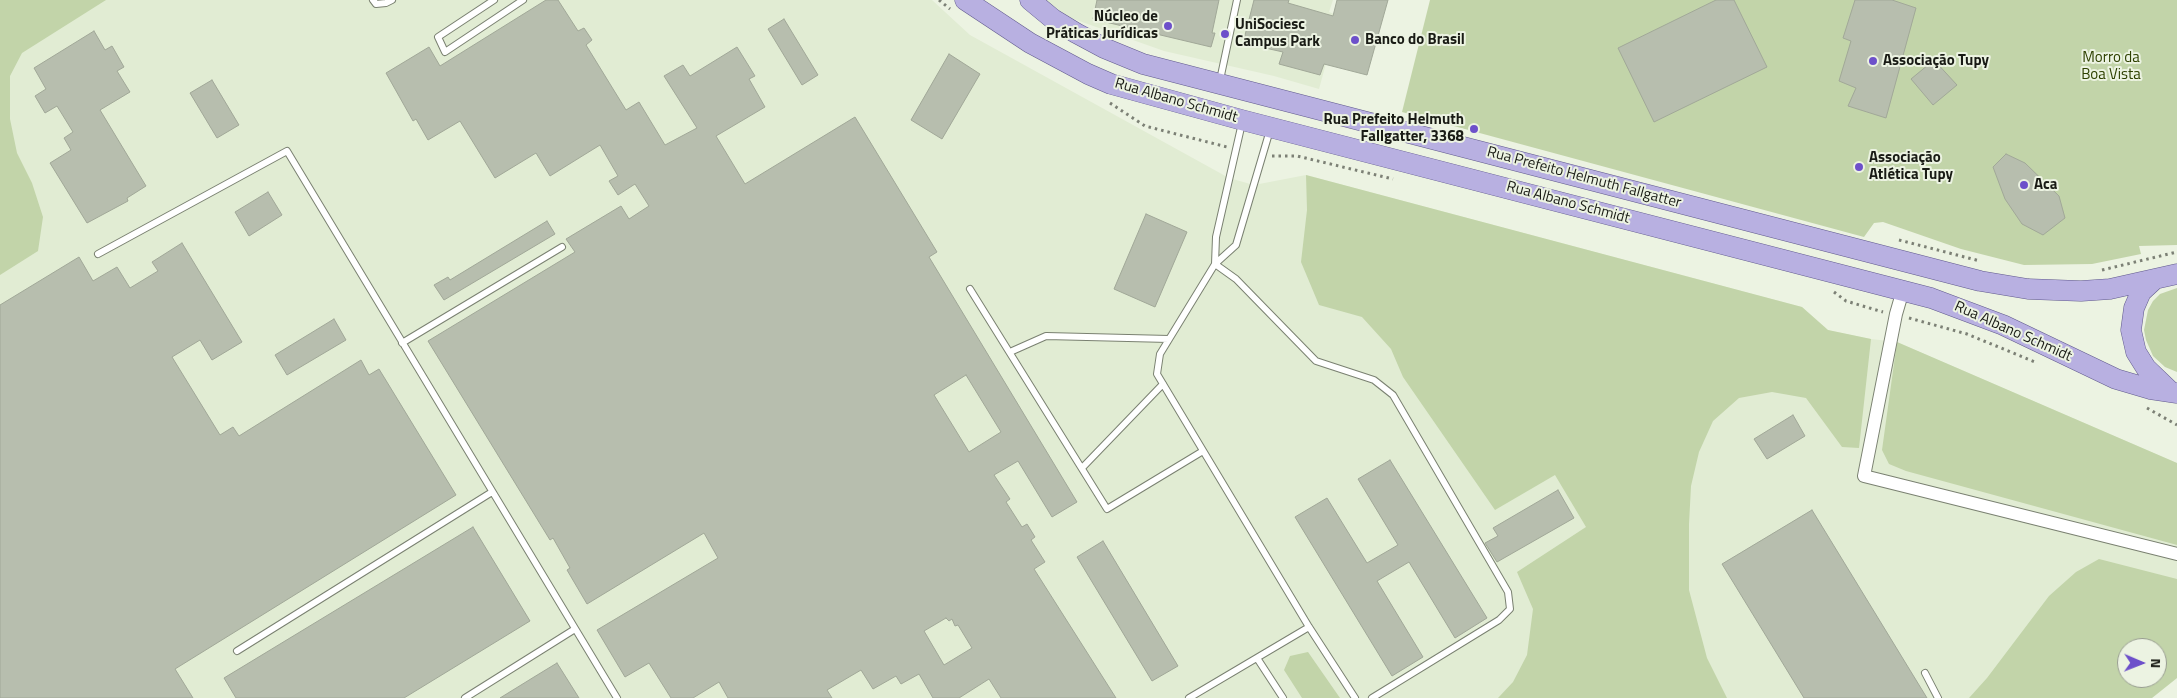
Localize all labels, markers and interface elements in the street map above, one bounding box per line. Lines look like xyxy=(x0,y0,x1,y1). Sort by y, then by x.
place label: Núcleo de Práticas Jurídicas xyxy=(1046,8,1158,43)
place label: UniSociesc Campus Park xyxy=(1235,16,1320,51)
marker: Núcleo de Práticas Jurídicas xyxy=(1162,20,1174,32)
marker: UniSociesc Campus Park xyxy=(1219,28,1231,40)
place label: Banco do Brasil xyxy=(1365,31,1465,49)
marker: Banco do Brasil xyxy=(1349,34,1361,46)
park label: Morro da Boa Vista xyxy=(2081,49,2141,84)
place label: Associação Tupy xyxy=(1883,52,1989,70)
marker: Associação Tupy xyxy=(1867,55,1879,67)
street label: Rua Albano Schmidt xyxy=(1113,75,1239,127)
place label: Rua Prefeito Helmuth Fallgatter, 3368 xyxy=(1323,111,1464,146)
marker: Rua Prefeito Helmuth Fallgatter, 3368 xyxy=(1468,123,1480,135)
street label: Rua Prefeito Helmuth Fallgatter xyxy=(1485,143,1683,213)
place label: Associação Atlética Tupy xyxy=(1869,149,1953,184)
marker: Associação Atlética Tupy xyxy=(1853,161,1865,173)
place label: Aca xyxy=(2034,176,2057,194)
street label: Rua Albano Schmidt xyxy=(1504,178,1632,228)
marker: Aca xyxy=(2018,179,2030,191)
street label: Rua Albano Schmidt xyxy=(1951,298,2075,366)
north arrow xyxy=(2117,638,2167,688)
text: N xyxy=(2146,658,2167,668)

